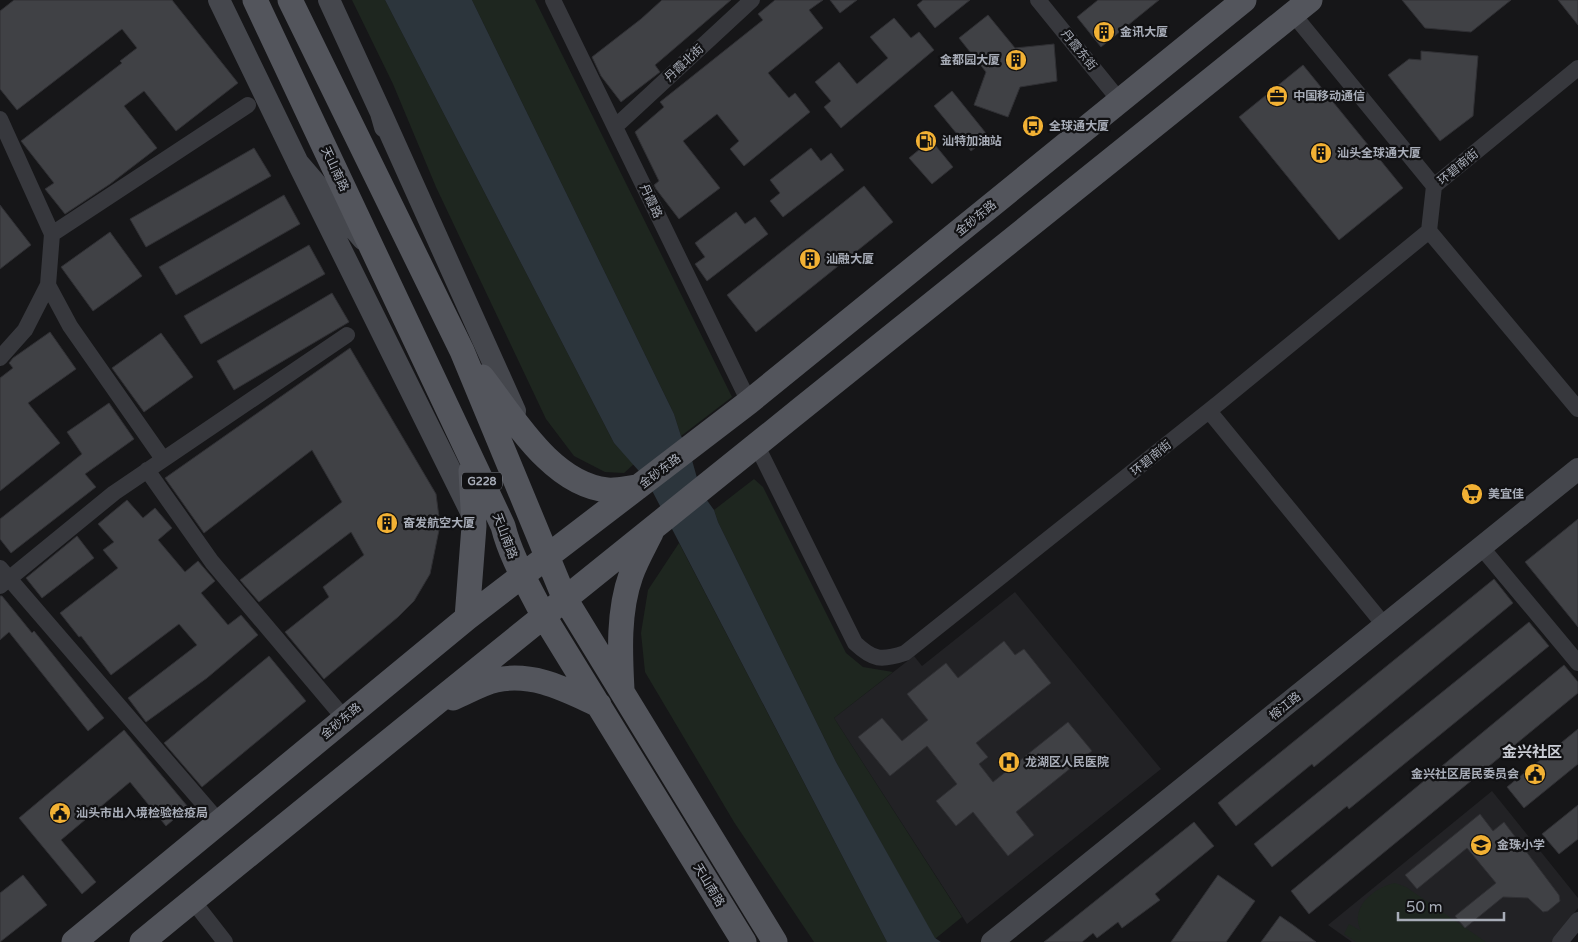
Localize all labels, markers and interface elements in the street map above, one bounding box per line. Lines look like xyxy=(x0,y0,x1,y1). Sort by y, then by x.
building icon: 金讯大厦 xyxy=(1092,20,1116,44)
place label: 金讯大厦 xyxy=(1120,25,1168,39)
street label: 丹霞东街 xyxy=(1058,27,1100,73)
street label: 丹霞北街 xyxy=(662,42,706,84)
building icon: 金都园大厦 xyxy=(1004,48,1028,72)
place label: 金都园大厦 xyxy=(940,53,1000,67)
office icon: 中国移动通信 xyxy=(1265,84,1289,108)
place label: 中国移动通信 xyxy=(1293,89,1365,103)
bus stop icon: 全球通大厦 xyxy=(1021,114,1045,138)
place label: 全球通大厦 xyxy=(1049,119,1109,133)
fuel station icon: 汕特加油站 xyxy=(914,129,938,153)
place label: 汕特加油站 xyxy=(942,134,1002,148)
building icon: 汕头全球通大厦 xyxy=(1309,141,1333,165)
street label: 天山南路 xyxy=(319,144,351,194)
place label: 汕头全球通大厦 xyxy=(1337,146,1421,160)
street label: 环碧南街 xyxy=(1435,146,1481,188)
street label: 丹霞路 xyxy=(637,182,665,220)
street label: 金砂东路 xyxy=(953,197,999,239)
building icon: 汕融大厦 xyxy=(798,247,822,271)
place label: 汕融大厦 xyxy=(826,252,874,266)
street label: 环碧南街 xyxy=(1128,437,1174,479)
street label: 金砂东路 xyxy=(637,451,683,491)
road number: G228 xyxy=(462,472,502,490)
supermarket icon: 美宜佳 xyxy=(1460,482,1484,506)
place label: 美宜佳 xyxy=(1488,487,1524,501)
building icon: 奋发航空大厦 xyxy=(375,511,399,535)
street label: 天山南路 xyxy=(490,511,520,561)
place label: 奋发航空大厦 xyxy=(403,516,475,530)
street label: 榕江路 xyxy=(1267,689,1303,723)
street label: 金砂东路 xyxy=(318,700,364,742)
district label: 金兴社区 xyxy=(1502,743,1562,761)
hospital icon: 龙湖区人民医院 xyxy=(997,750,1021,774)
place label: 龙湖区人民医院 xyxy=(1025,755,1109,769)
public building icon: 金兴社区居民委员会 xyxy=(1523,762,1547,786)
place label: 金兴社区居民委员会 xyxy=(1411,767,1519,781)
public building icon: 汕头市出入境检验检疫局 xyxy=(48,801,72,825)
place label: 汕头市出入境检验检疫局 xyxy=(76,806,208,820)
school or university icon: 金珠小学 xyxy=(1469,833,1493,857)
place label: 金珠小学 xyxy=(1497,838,1545,852)
street label: 天山南路 xyxy=(691,861,727,909)
scale bar xyxy=(1398,890,1504,922)
text: 50 m xyxy=(1406,898,1443,916)

